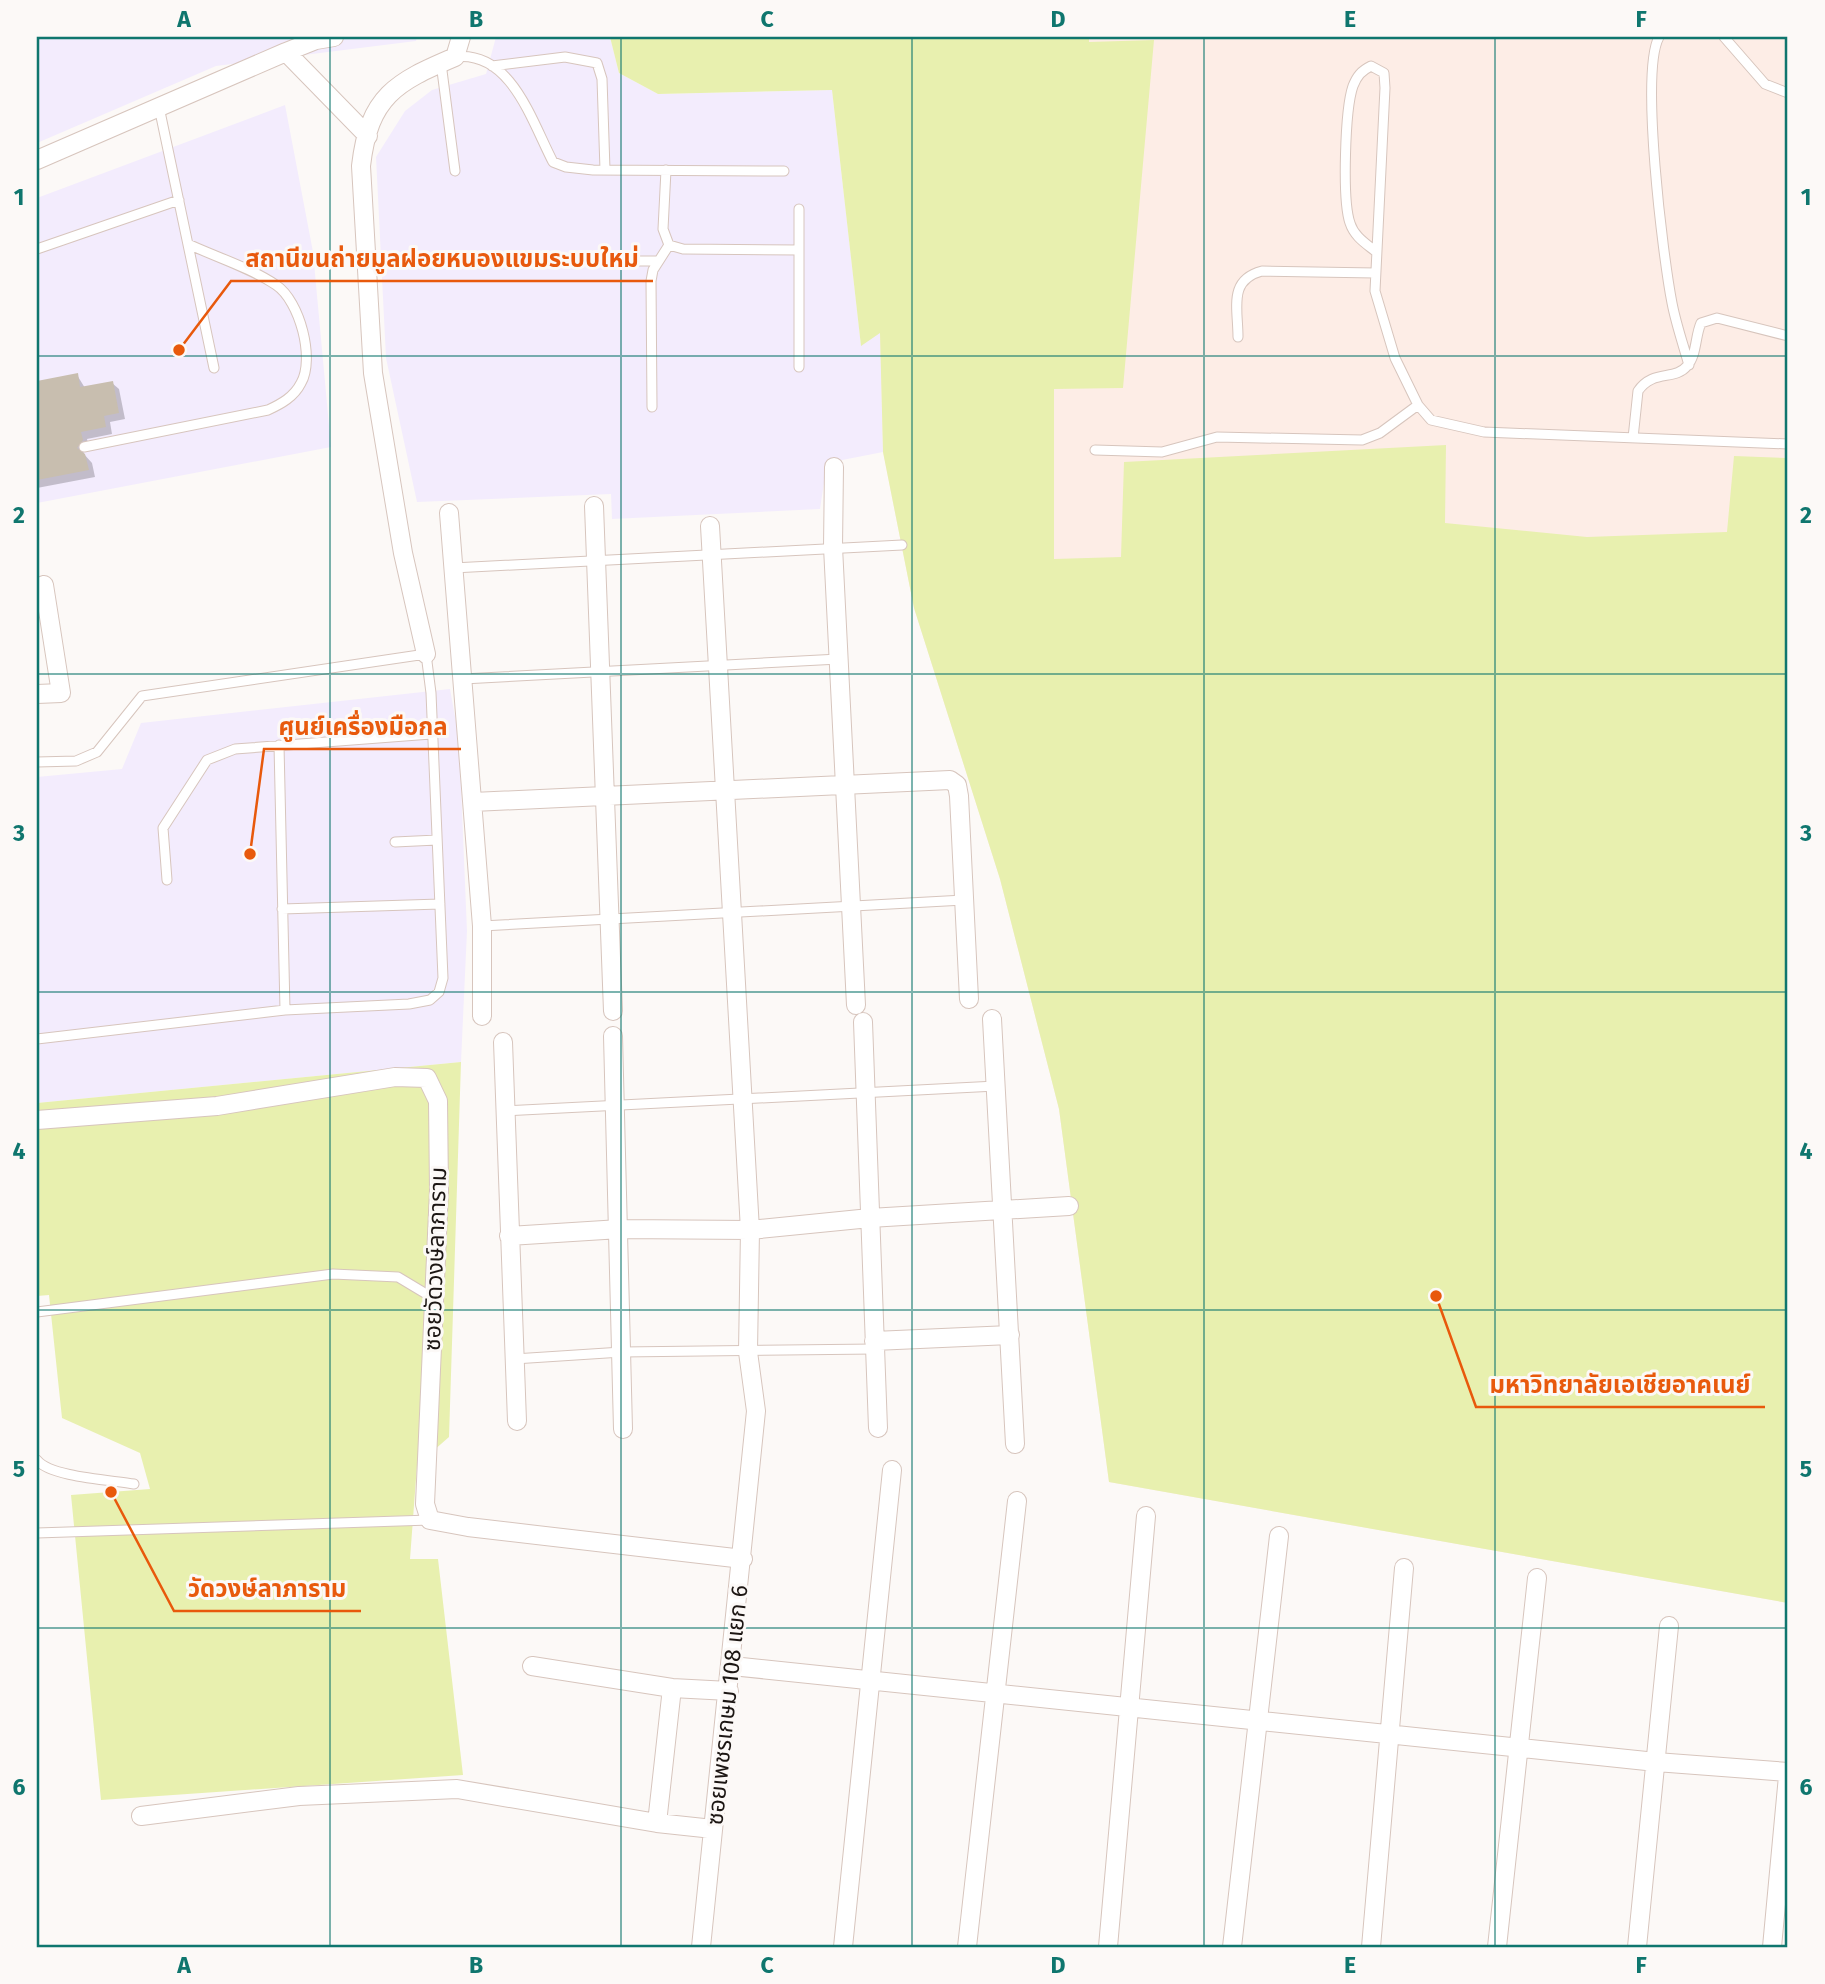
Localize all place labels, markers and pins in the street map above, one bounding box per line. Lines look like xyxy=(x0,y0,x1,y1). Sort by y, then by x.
callout: สถานีขนถ่ายมูลฝอยหนองแขมระบบใหม่ xyxy=(231,236,653,281)
callout: ศูนย์เครื่องมือกล xyxy=(264,704,461,749)
callout: มหาวิทยาลัยเอเชียอาคเนย์ xyxy=(1476,1362,1765,1407)
callout: วัดวงษ์ลาภาราม xyxy=(174,1566,361,1611)

